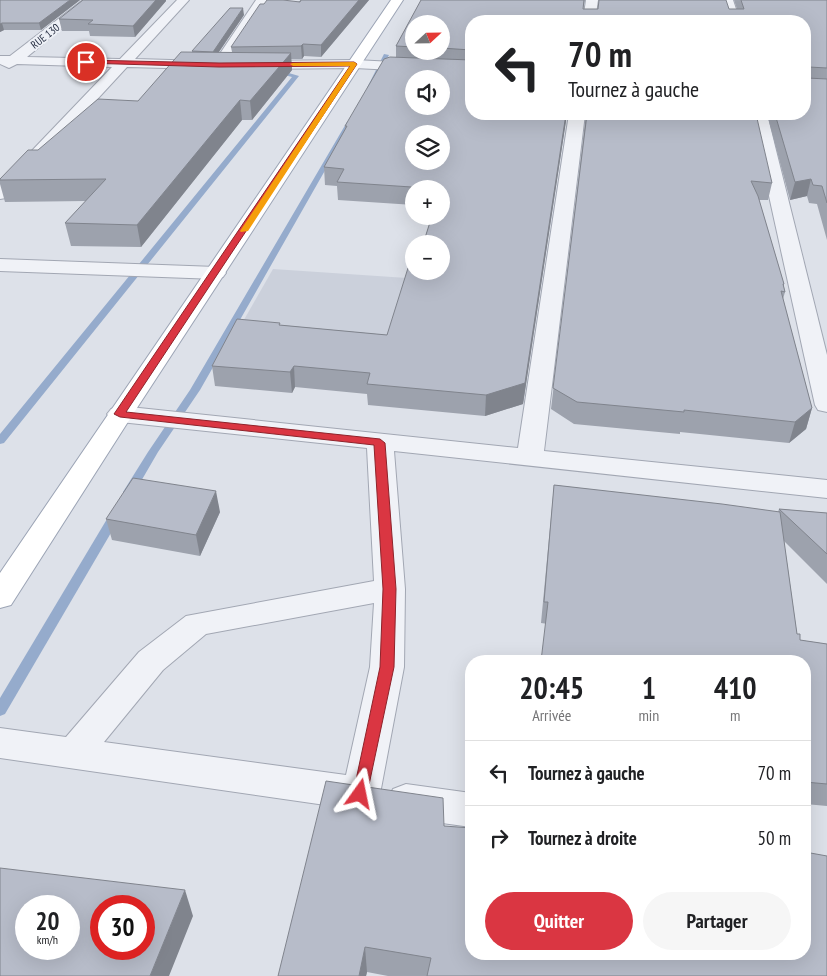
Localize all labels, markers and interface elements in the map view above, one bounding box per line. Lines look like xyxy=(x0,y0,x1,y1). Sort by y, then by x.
north arrow xyxy=(405,15,450,60)
map controls xyxy=(405,15,450,280)
street label: RUE 130 xyxy=(28,20,62,52)
text: 70 m xyxy=(568,31,632,77)
icon: left xyxy=(485,35,550,100)
pin xyxy=(65,41,107,83)
icon: arrive xyxy=(72,48,100,76)
button: sound xyxy=(405,70,450,115)
text: Tournez à gauche xyxy=(568,75,699,103)
button: layers xyxy=(405,125,450,170)
button: + xyxy=(405,180,450,225)
button: − xyxy=(405,235,450,280)
text: 20:45 xyxy=(519,668,584,707)
text: 1 xyxy=(642,668,656,707)
text: 410 xyxy=(714,668,757,707)
text: Arrivée xyxy=(532,705,571,725)
text: min xyxy=(638,705,659,725)
text: m xyxy=(730,705,740,725)
icon: left xyxy=(485,759,513,787)
text: Tournez à gauche xyxy=(528,761,645,785)
text: 70 m xyxy=(758,761,791,785)
position arrow xyxy=(333,767,385,819)
icon: right xyxy=(485,824,513,852)
text: Tournez à droite xyxy=(528,826,637,850)
text: 50 m xyxy=(758,826,791,850)
button: Quitter xyxy=(485,892,633,950)
button: Partager xyxy=(643,892,791,950)
speed limit sign: 30 xyxy=(90,895,155,960)
text: 20 xyxy=(36,905,59,937)
text: km/h xyxy=(37,932,58,947)

